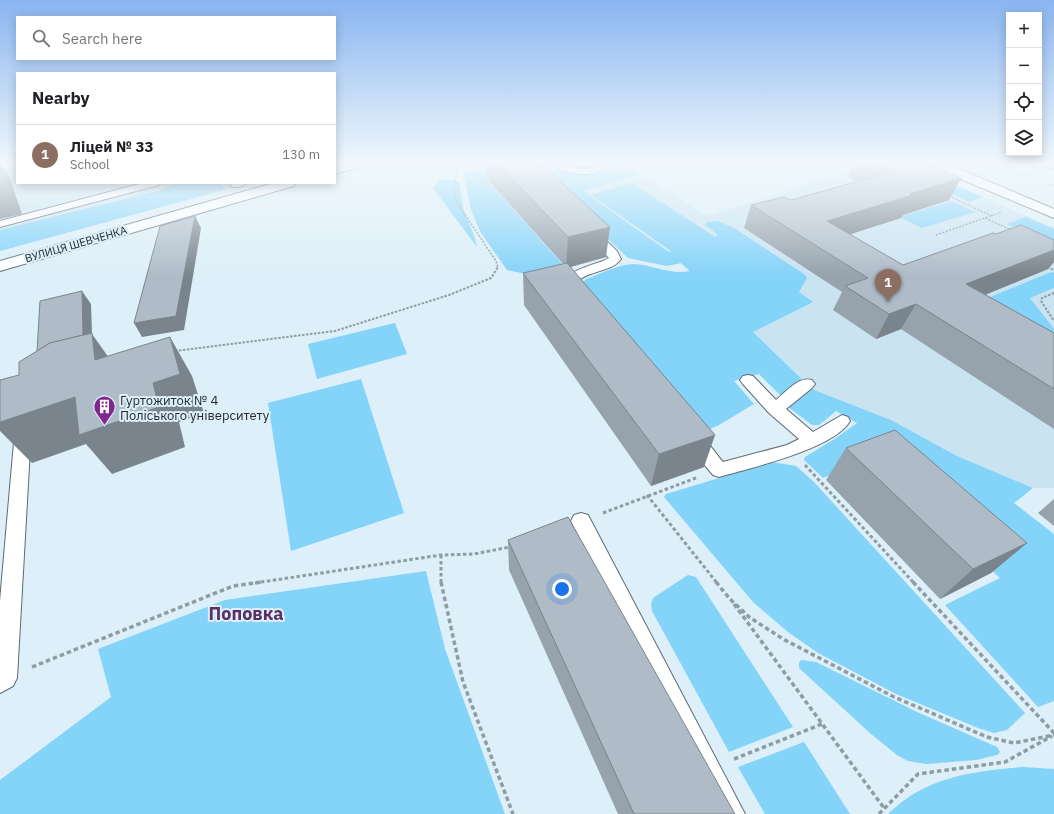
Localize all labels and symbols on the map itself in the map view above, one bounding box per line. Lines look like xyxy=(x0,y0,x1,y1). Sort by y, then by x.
street label: ВУЛИЦЯ ШЕВЧЕНКА xyxy=(23,223,129,265)
pin: 1 xyxy=(875,269,901,302)
place label: Гуртожиток № 4 Поліського університету xyxy=(120,392,270,424)
building icon: Гуртожиток № 4 Поліського університету xyxy=(91,394,117,427)
your location xyxy=(552,579,572,599)
district label: Поповка xyxy=(209,602,283,625)

